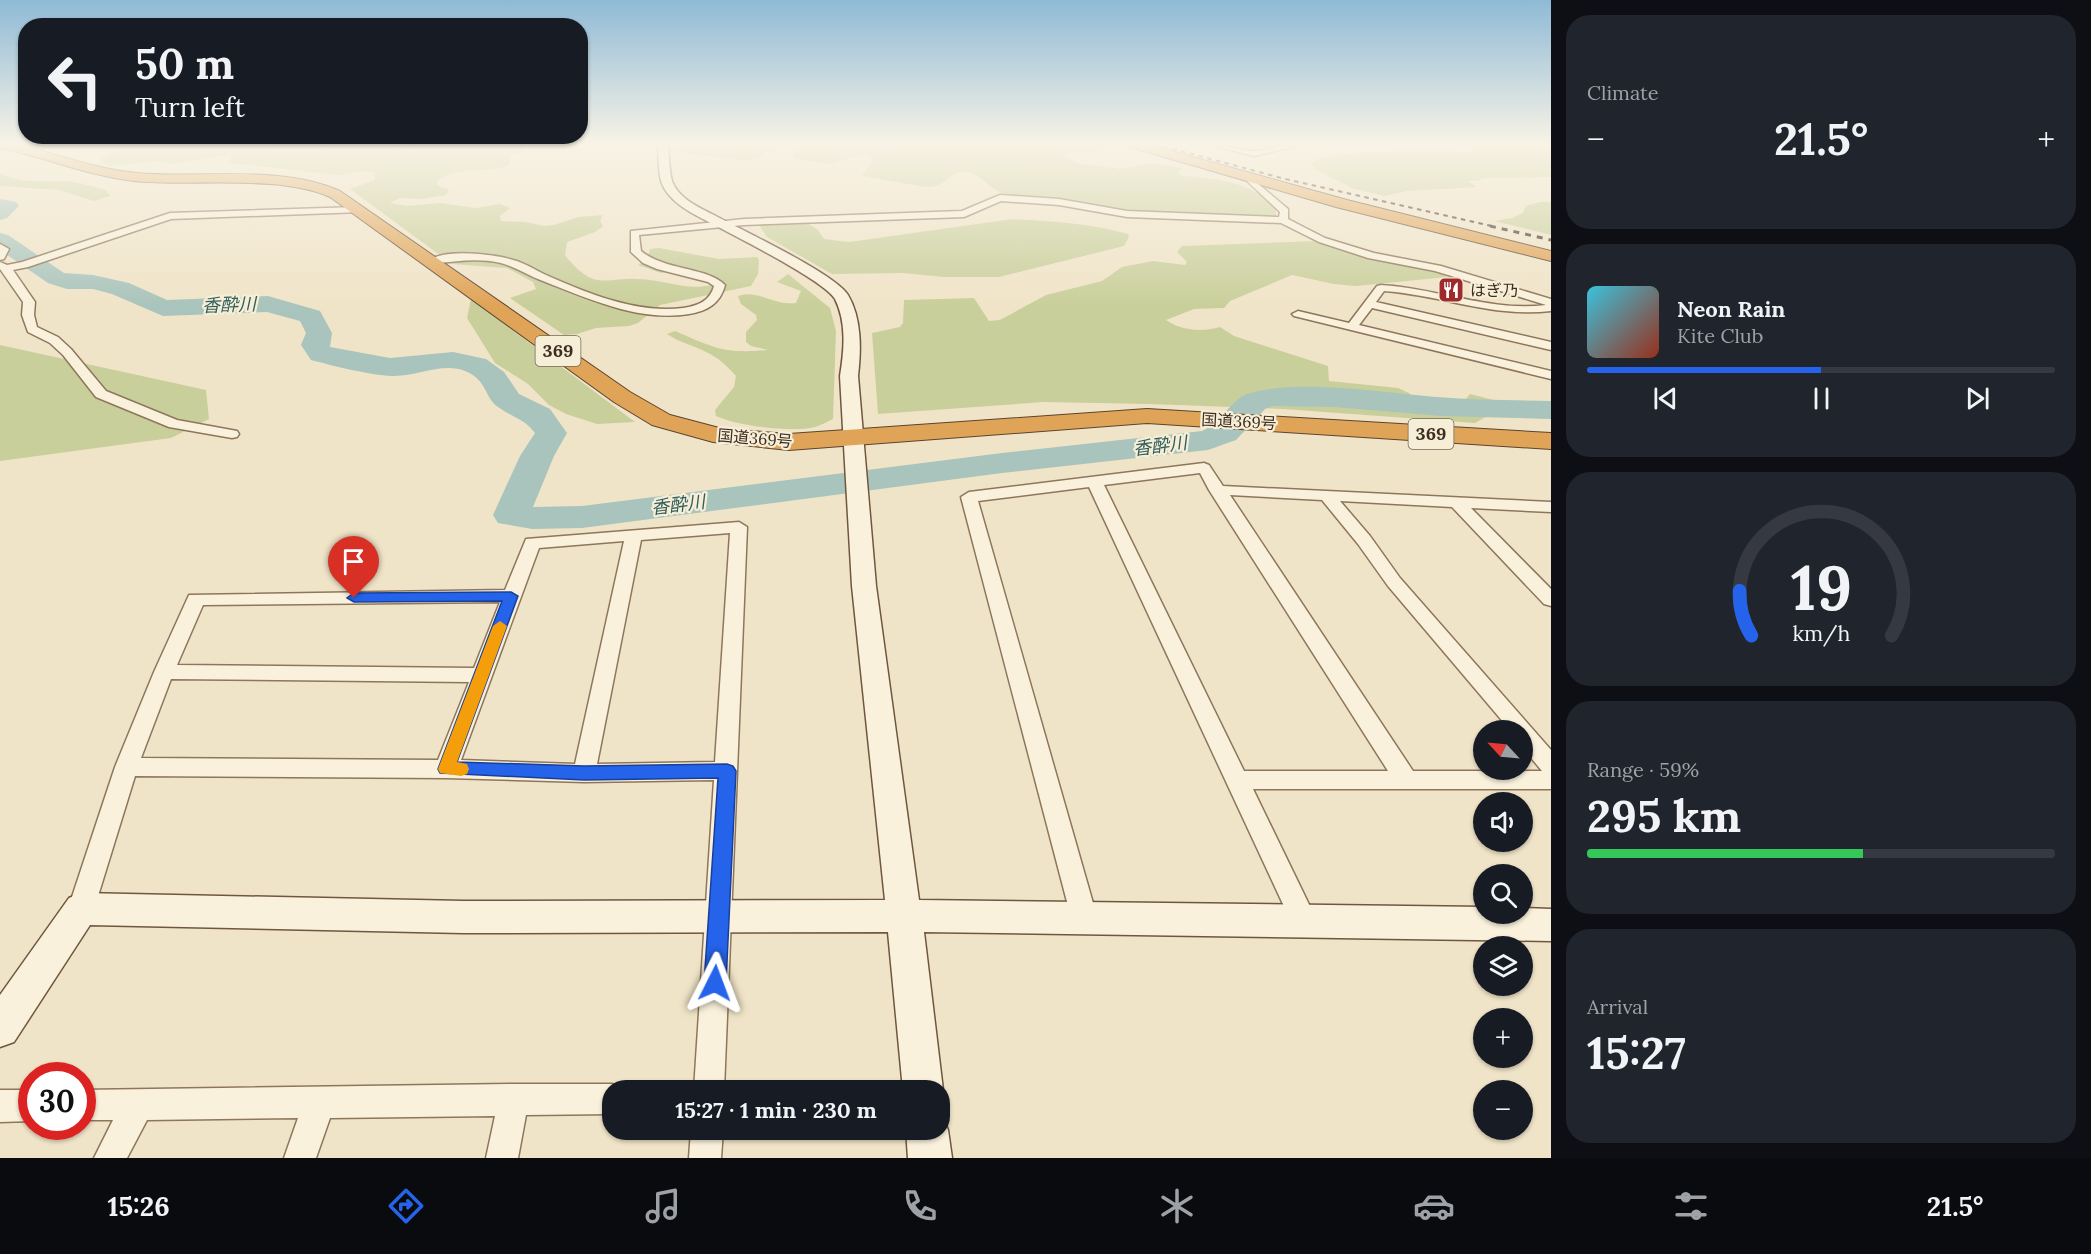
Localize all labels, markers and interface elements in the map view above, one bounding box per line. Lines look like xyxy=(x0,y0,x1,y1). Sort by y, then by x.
text: 50 m xyxy=(135,37,234,91)
icon: left xyxy=(36,42,114,120)
text: Climate xyxy=(1587,80,1659,105)
text: Turn left xyxy=(135,90,245,124)
text: 21.5° xyxy=(1774,110,1868,167)
text: − xyxy=(1587,118,1605,160)
text: + xyxy=(2037,118,2055,160)
restaurant icon: はぎ乃 xyxy=(1436,275,1466,305)
place label: はぎ乃 xyxy=(1470,280,1518,300)
water label: 香酔川 xyxy=(202,292,258,317)
text: Neon Rain xyxy=(1677,295,1785,323)
text: Kite Club xyxy=(1677,323,1763,348)
road number: 369 xyxy=(536,336,580,366)
icon: previous xyxy=(1649,382,1682,415)
icon: pause xyxy=(1805,382,1838,415)
icon: next xyxy=(1961,382,1994,415)
street label: 国道369号 xyxy=(1201,409,1277,433)
road number: 369 xyxy=(1408,419,1454,449)
street label: 国道369号 xyxy=(717,425,793,451)
water label: 香酔川 xyxy=(1132,431,1190,460)
water label: 香酔川 xyxy=(650,490,708,519)
pin xyxy=(328,536,379,598)
icon: arrive xyxy=(337,545,370,578)
text: 19 xyxy=(1790,547,1852,627)
text: km/h xyxy=(1792,619,1850,647)
north arrow xyxy=(1473,720,1533,780)
map controls xyxy=(1473,720,1533,1140)
text: Range · 59% xyxy=(1587,757,1699,782)
text: 295 km xyxy=(1587,787,1741,844)
button: sound xyxy=(1473,792,1533,852)
button: search xyxy=(1473,864,1533,924)
button: layers xyxy=(1473,936,1533,996)
position arrow xyxy=(683,951,747,1015)
text: Arrival xyxy=(1587,994,1648,1019)
button: + xyxy=(1473,1008,1533,1068)
text: 15:27 xyxy=(1587,1024,1686,1081)
speed limit sign: 30 xyxy=(18,1062,96,1140)
button: − xyxy=(1473,1080,1533,1140)
text: 15:27 · 1 min · 230 m xyxy=(675,1096,877,1124)
icon: directions xyxy=(385,1185,427,1227)
icon: music xyxy=(642,1185,684,1227)
icon: phone xyxy=(899,1185,941,1227)
icon: climate xyxy=(1156,1185,1198,1227)
icon: car xyxy=(1413,1185,1455,1227)
icon: filters xyxy=(1670,1185,1712,1227)
text: 15:26 xyxy=(108,1189,170,1223)
text: 21.5° xyxy=(1927,1189,1983,1223)

